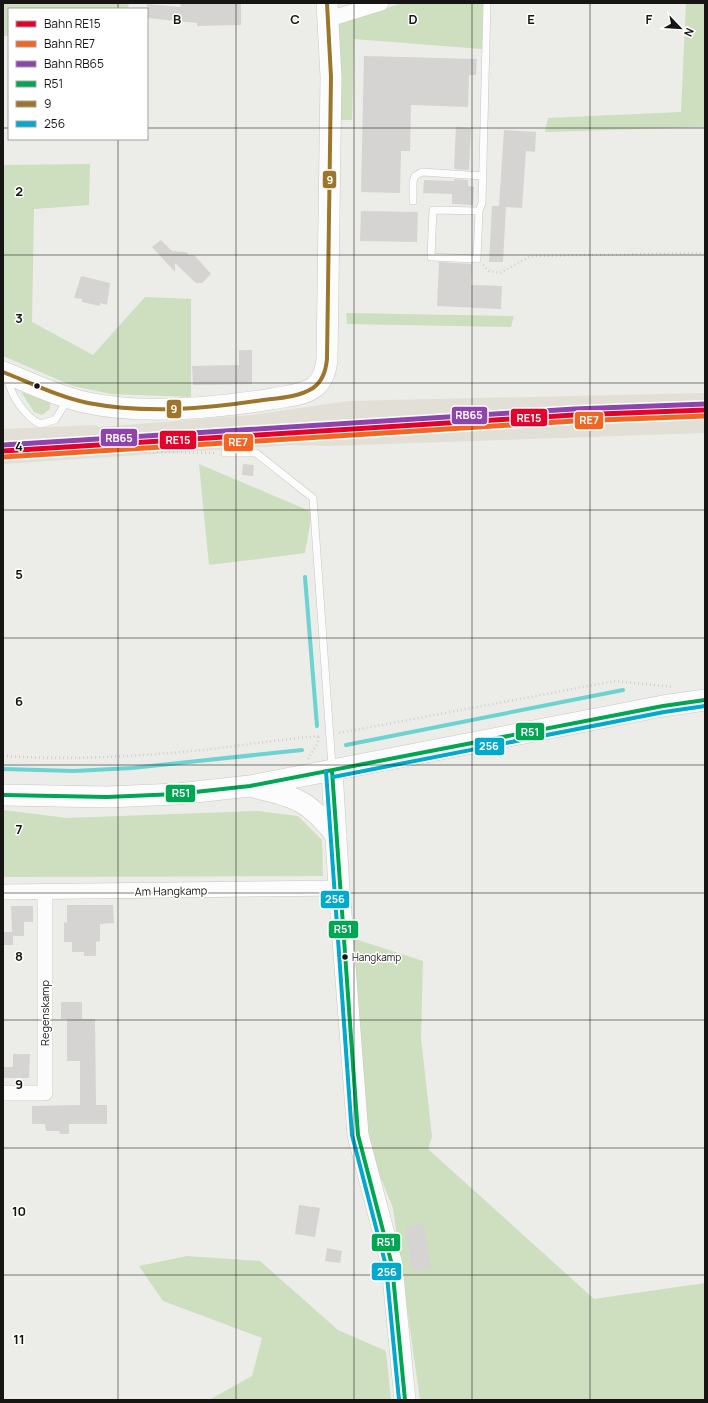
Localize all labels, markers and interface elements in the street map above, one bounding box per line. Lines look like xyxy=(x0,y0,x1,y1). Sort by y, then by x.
legend xyxy=(8,8,148,140)
north arrow xyxy=(660,8,700,48)
text: B xyxy=(173,10,181,28)
text: C xyxy=(290,10,300,28)
text: D xyxy=(408,10,418,28)
text: E xyxy=(527,10,535,28)
text: F xyxy=(646,10,653,28)
text: Bahn RE15 xyxy=(44,15,101,32)
text: N xyxy=(681,26,698,39)
text: Bahn RE7 xyxy=(44,35,95,52)
text: Bahn RB65 xyxy=(44,55,104,72)
text: R51 xyxy=(44,75,63,92)
text: 9 xyxy=(44,95,51,112)
text: 256 xyxy=(44,115,65,132)
line badge: 9 xyxy=(322,170,337,189)
text: 9 xyxy=(327,172,334,187)
text: 2 xyxy=(15,182,23,200)
text: 3 xyxy=(15,309,23,327)
unlabelled marker xyxy=(32,381,42,391)
line badge: 9 xyxy=(166,399,182,419)
text: 9 xyxy=(171,401,178,416)
line badge: RB65 xyxy=(451,406,488,425)
text: RB65 xyxy=(455,407,483,422)
line badge: RE15 xyxy=(510,408,548,427)
text: RE15 xyxy=(517,410,541,425)
line badge: RE7 xyxy=(574,411,604,430)
text: RE7 xyxy=(579,412,599,427)
line badge: RB65 xyxy=(100,428,138,447)
text: RB65 xyxy=(105,430,133,445)
line badge: RE15 xyxy=(159,430,197,450)
text: RE15 xyxy=(166,432,190,447)
line badge: RE7 xyxy=(223,433,254,452)
text: RE7 xyxy=(228,434,248,449)
text: 4 xyxy=(15,437,23,455)
text: 5 xyxy=(15,565,23,583)
text: 6 xyxy=(15,692,23,710)
line badge: R51 xyxy=(515,722,545,741)
text: R51 xyxy=(521,724,539,739)
line badge: 256 xyxy=(474,737,505,756)
text: 256 xyxy=(479,738,499,753)
line badge: R51 xyxy=(165,784,196,803)
text: R51 xyxy=(172,785,190,800)
text: 7 xyxy=(16,820,23,838)
street label: Am Hangkamp xyxy=(135,882,208,899)
line badge: 256 xyxy=(320,890,350,909)
text: 256 xyxy=(325,891,345,906)
line badge: R51 xyxy=(328,920,359,939)
text: R51 xyxy=(334,921,352,936)
text: 8 xyxy=(15,947,23,965)
place label: Hangkamp xyxy=(352,950,401,964)
marker: Hangkamp xyxy=(340,952,350,962)
street label: Regenskamp xyxy=(37,980,52,1046)
text: 9 xyxy=(15,1075,23,1093)
text: 10 xyxy=(12,1202,26,1220)
line badge: R51 xyxy=(371,1233,401,1252)
text: R51 xyxy=(377,1234,395,1249)
line badge: 256 xyxy=(371,1262,402,1281)
text: 256 xyxy=(377,1264,397,1279)
text: 11 xyxy=(13,1330,25,1348)

